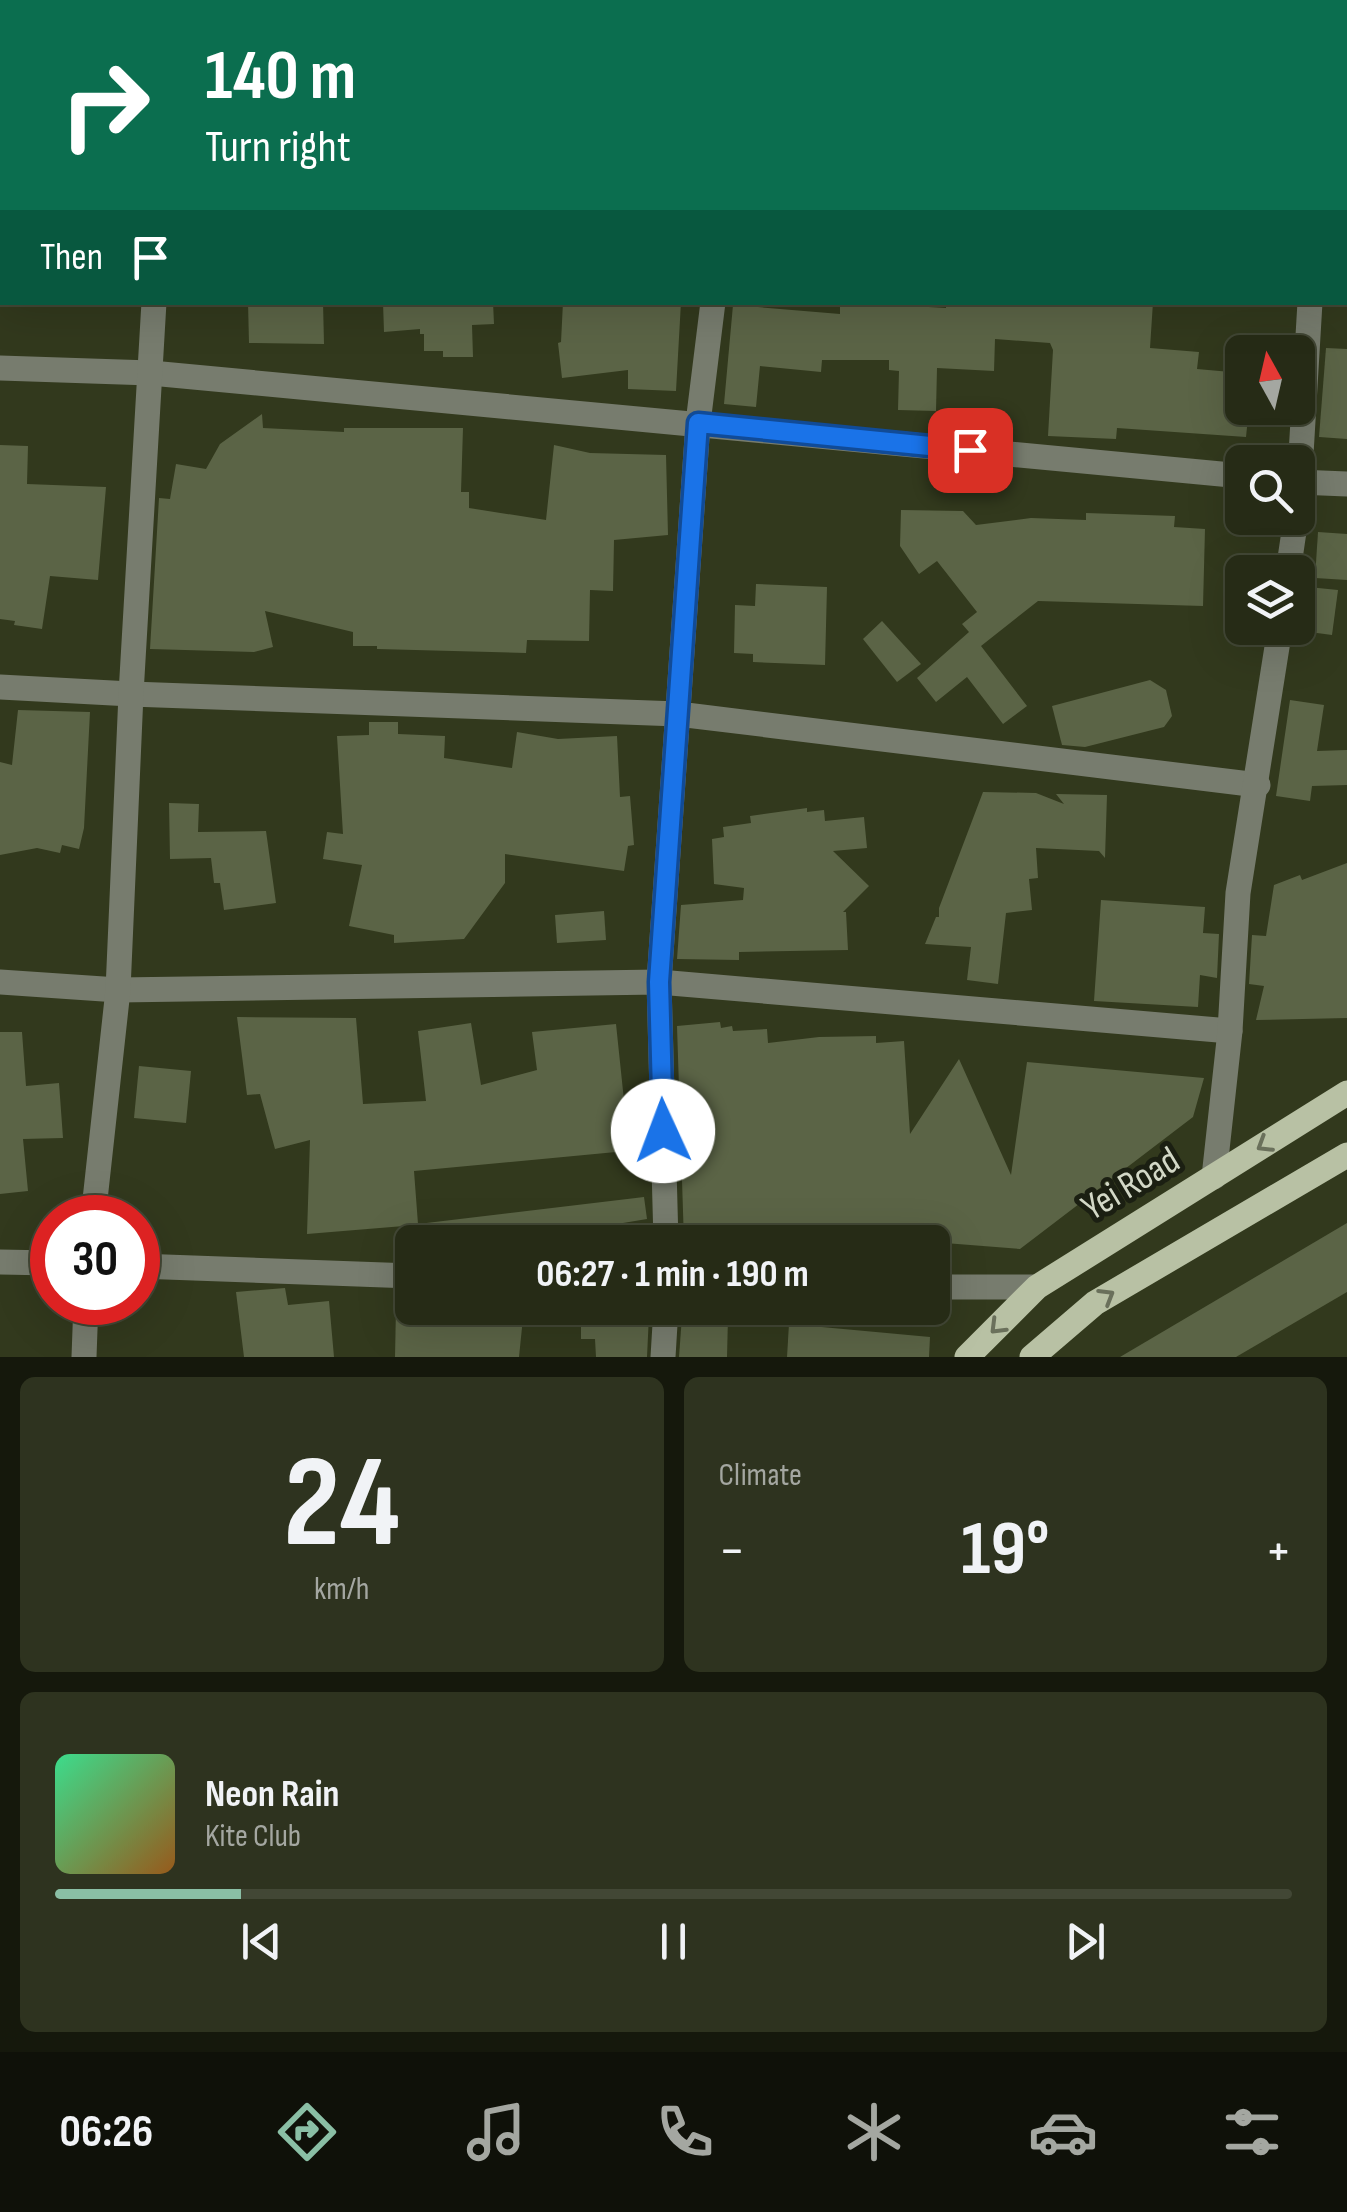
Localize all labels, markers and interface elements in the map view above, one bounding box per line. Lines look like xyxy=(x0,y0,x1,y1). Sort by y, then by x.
text: 140 m xyxy=(205,35,356,119)
icon: right xyxy=(40,40,170,170)
text: Turn right xyxy=(205,120,351,175)
icon: arrive xyxy=(123,230,178,285)
text: Then xyxy=(40,235,103,280)
north arrow xyxy=(1225,335,1315,425)
map controls xyxy=(1225,335,1315,645)
pin xyxy=(928,408,1013,493)
icon: arrive xyxy=(943,423,998,478)
button: search xyxy=(1225,445,1315,535)
button: layers xyxy=(1225,555,1315,645)
position arrow xyxy=(611,1079,715,1183)
one-way arrow xyxy=(1257,1133,1275,1152)
street label: Yei Road xyxy=(1074,1138,1188,1231)
speed limit sign: 30 xyxy=(30,1195,160,1325)
text: 06:27 · 1 min · 190 m xyxy=(536,1252,809,1297)
one-way arrow xyxy=(1096,1289,1114,1308)
one-way arrow xyxy=(991,1316,1009,1334)
text: 24 xyxy=(283,1427,400,1583)
text: Climate xyxy=(719,1456,802,1495)
text: 19° xyxy=(961,1505,1049,1596)
text: − xyxy=(719,1518,745,1585)
text: + xyxy=(1265,1518,1292,1585)
text: km/h xyxy=(314,1570,369,1609)
text: Neon Rain xyxy=(205,1772,339,1817)
text: Kite Club xyxy=(205,1817,301,1856)
icon: previous xyxy=(234,1914,289,1969)
icon: pause xyxy=(646,1914,701,1969)
icon: next xyxy=(1058,1914,1113,1969)
icon: directions xyxy=(272,2097,342,2167)
icon: music xyxy=(461,2097,531,2167)
icon: phone xyxy=(650,2097,720,2167)
icon: climate xyxy=(839,2097,909,2167)
icon: car xyxy=(1028,2097,1098,2167)
icon: filters xyxy=(1217,2097,1287,2167)
text: 06:26 xyxy=(60,2105,153,2160)

